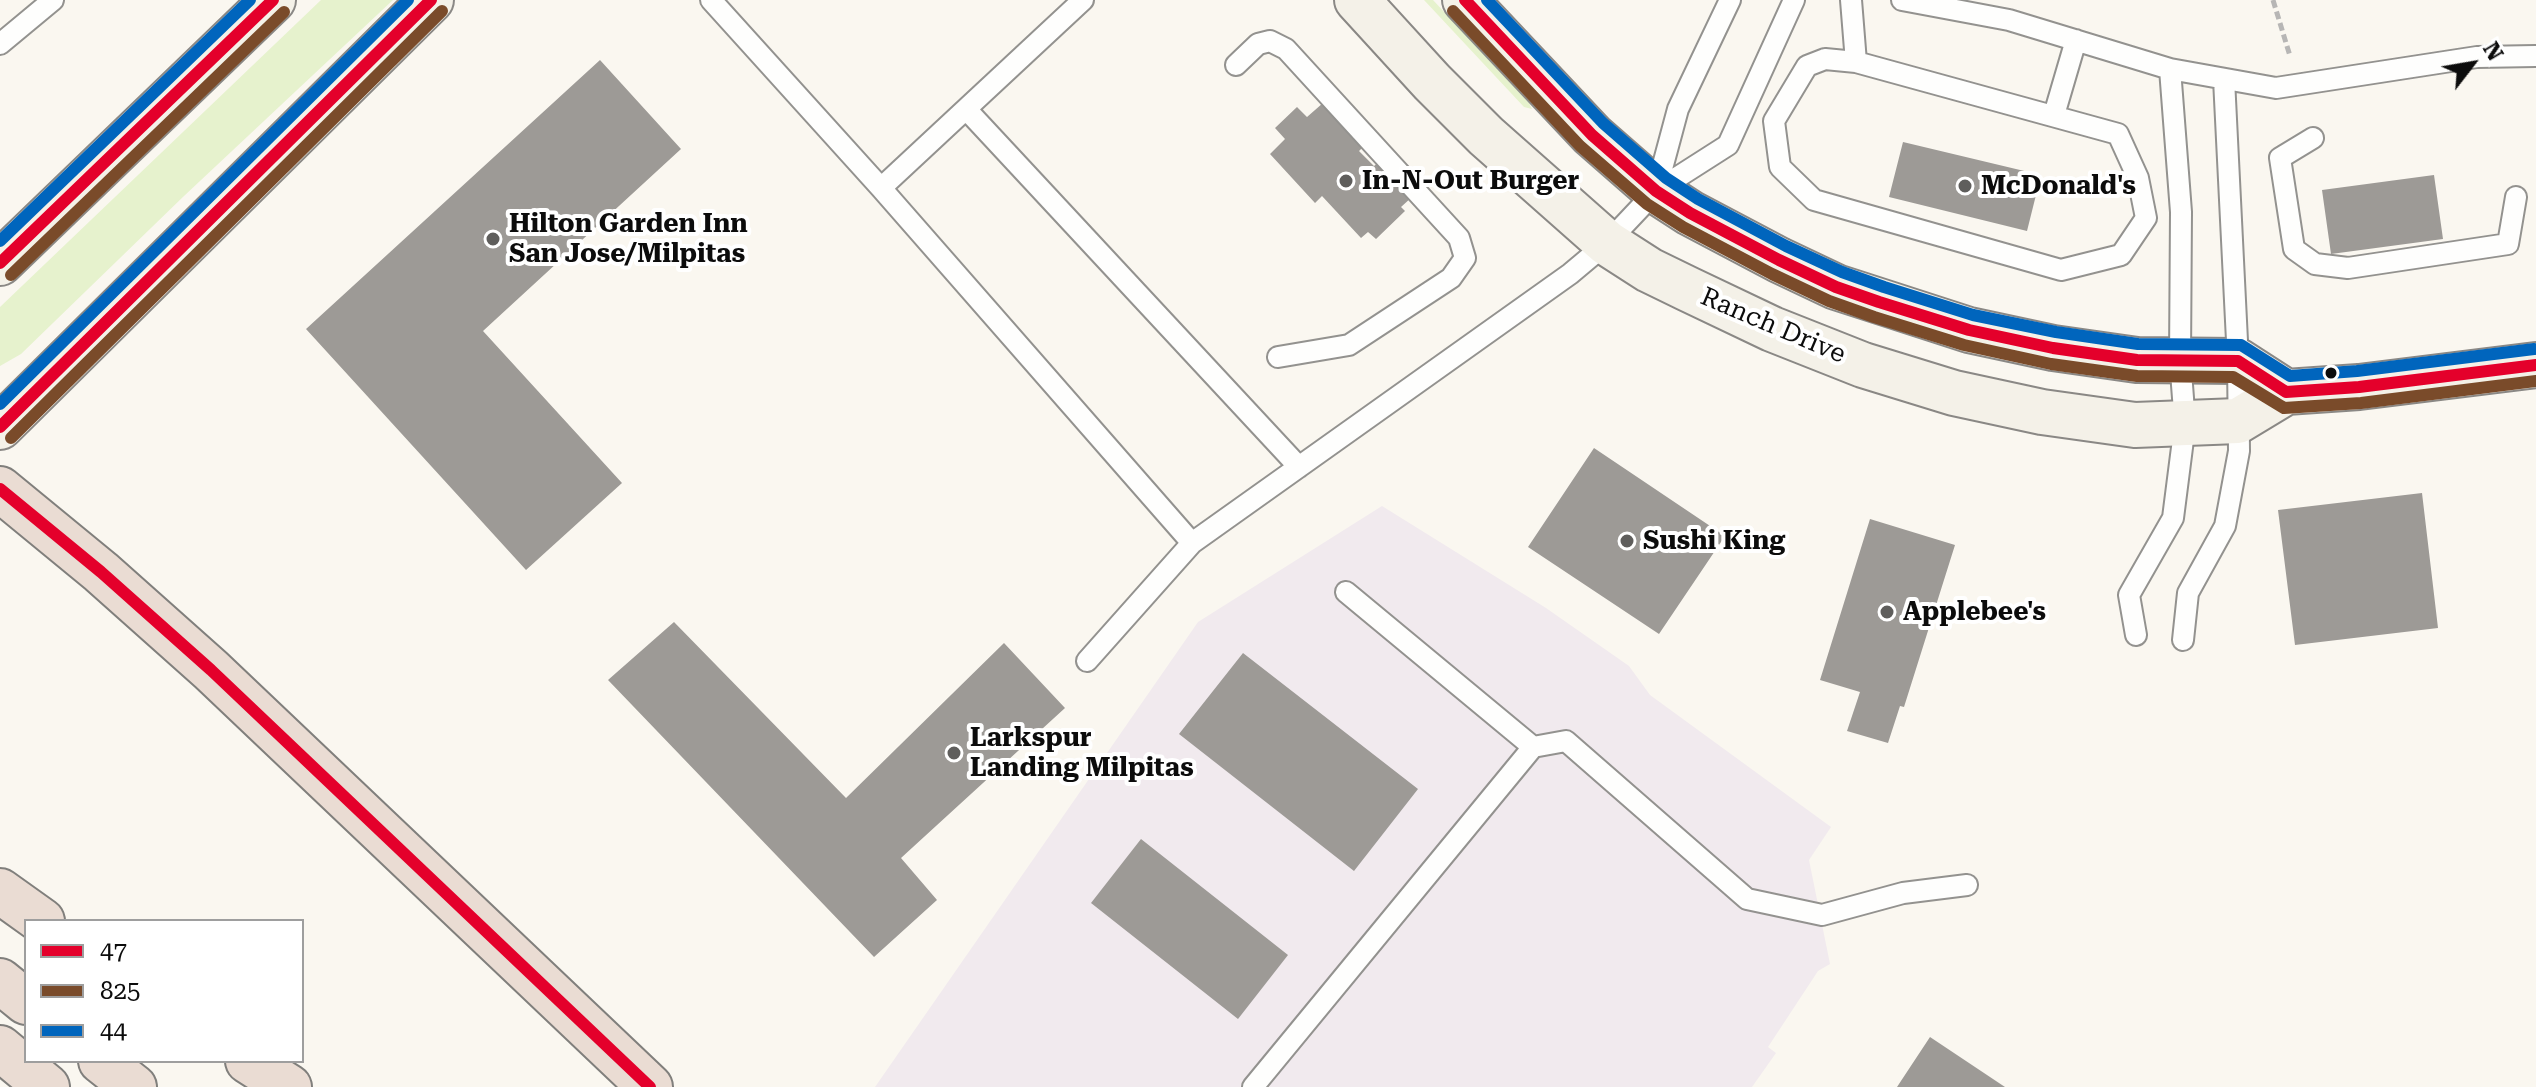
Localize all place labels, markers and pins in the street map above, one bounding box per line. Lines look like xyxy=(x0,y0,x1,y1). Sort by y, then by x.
place label: In-N-Out Burger xyxy=(1362,165,1579,197)
place label: McDonald's xyxy=(1981,170,2136,202)
marker: In-N-Out Burger xyxy=(1337,172,1355,190)
marker: McDonald's xyxy=(1956,177,1974,195)
place label: Hilton Garden Inn San Jose/Milpitas xyxy=(509,208,748,270)
marker: Hilton Garden Inn San Jose/Milpitas xyxy=(484,230,502,248)
unlabelled marker xyxy=(2323,365,2339,381)
place label: Sushi King xyxy=(1643,525,1785,557)
marker: Sushi King xyxy=(1618,532,1636,550)
place label: Applebee's xyxy=(1903,596,2046,628)
marker: Applebee's xyxy=(1878,603,1896,621)
place label: Larkspur Landing Milpitas xyxy=(970,722,1194,784)
marker: Larkspur Landing Milpitas xyxy=(945,744,963,762)

